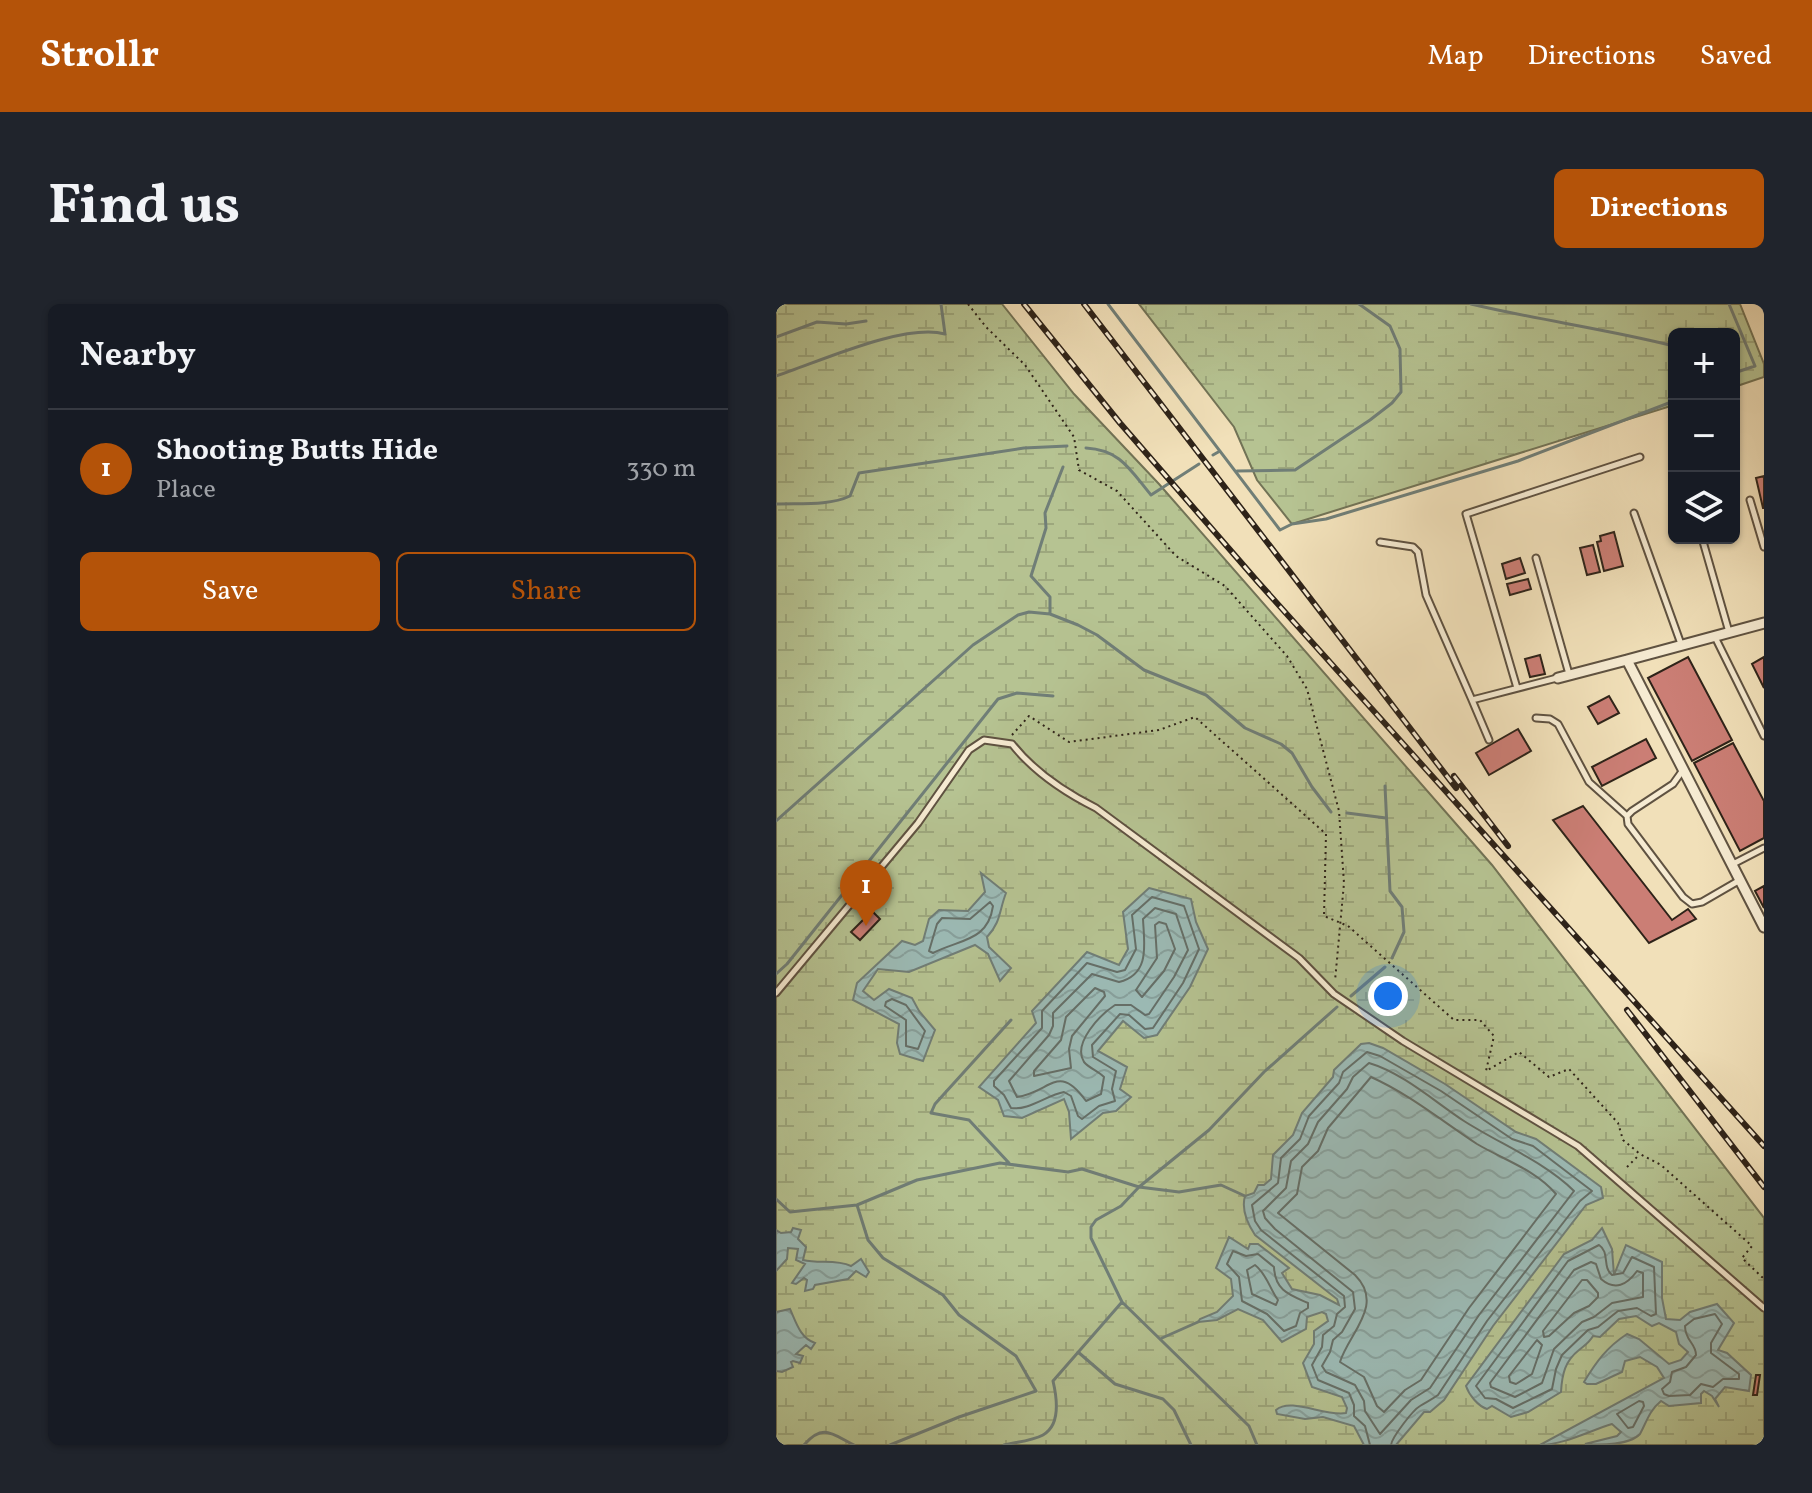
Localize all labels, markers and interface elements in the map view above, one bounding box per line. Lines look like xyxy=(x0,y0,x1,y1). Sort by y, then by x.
text: Strollr xyxy=(40,30,159,83)
text: Map xyxy=(1428,37,1484,76)
text: Directions xyxy=(1528,37,1656,76)
text: Saved xyxy=(1700,37,1772,76)
text: Find us xyxy=(48,169,240,247)
button: Directions xyxy=(1554,169,1764,248)
map controls xyxy=(1668,328,1740,544)
button: + xyxy=(1668,328,1740,400)
text: Nearby xyxy=(80,333,196,380)
button: − xyxy=(1668,400,1740,472)
text: Shooting Butts Hide xyxy=(156,430,438,472)
text: 1 xyxy=(101,451,111,487)
text: 330 m xyxy=(626,451,696,487)
text: Place xyxy=(156,472,216,508)
button: layers xyxy=(1668,472,1740,544)
button: Save xyxy=(80,552,380,631)
button: Share xyxy=(396,552,696,631)
pin: 1 xyxy=(840,860,892,926)
your location xyxy=(1368,976,1408,1016)

